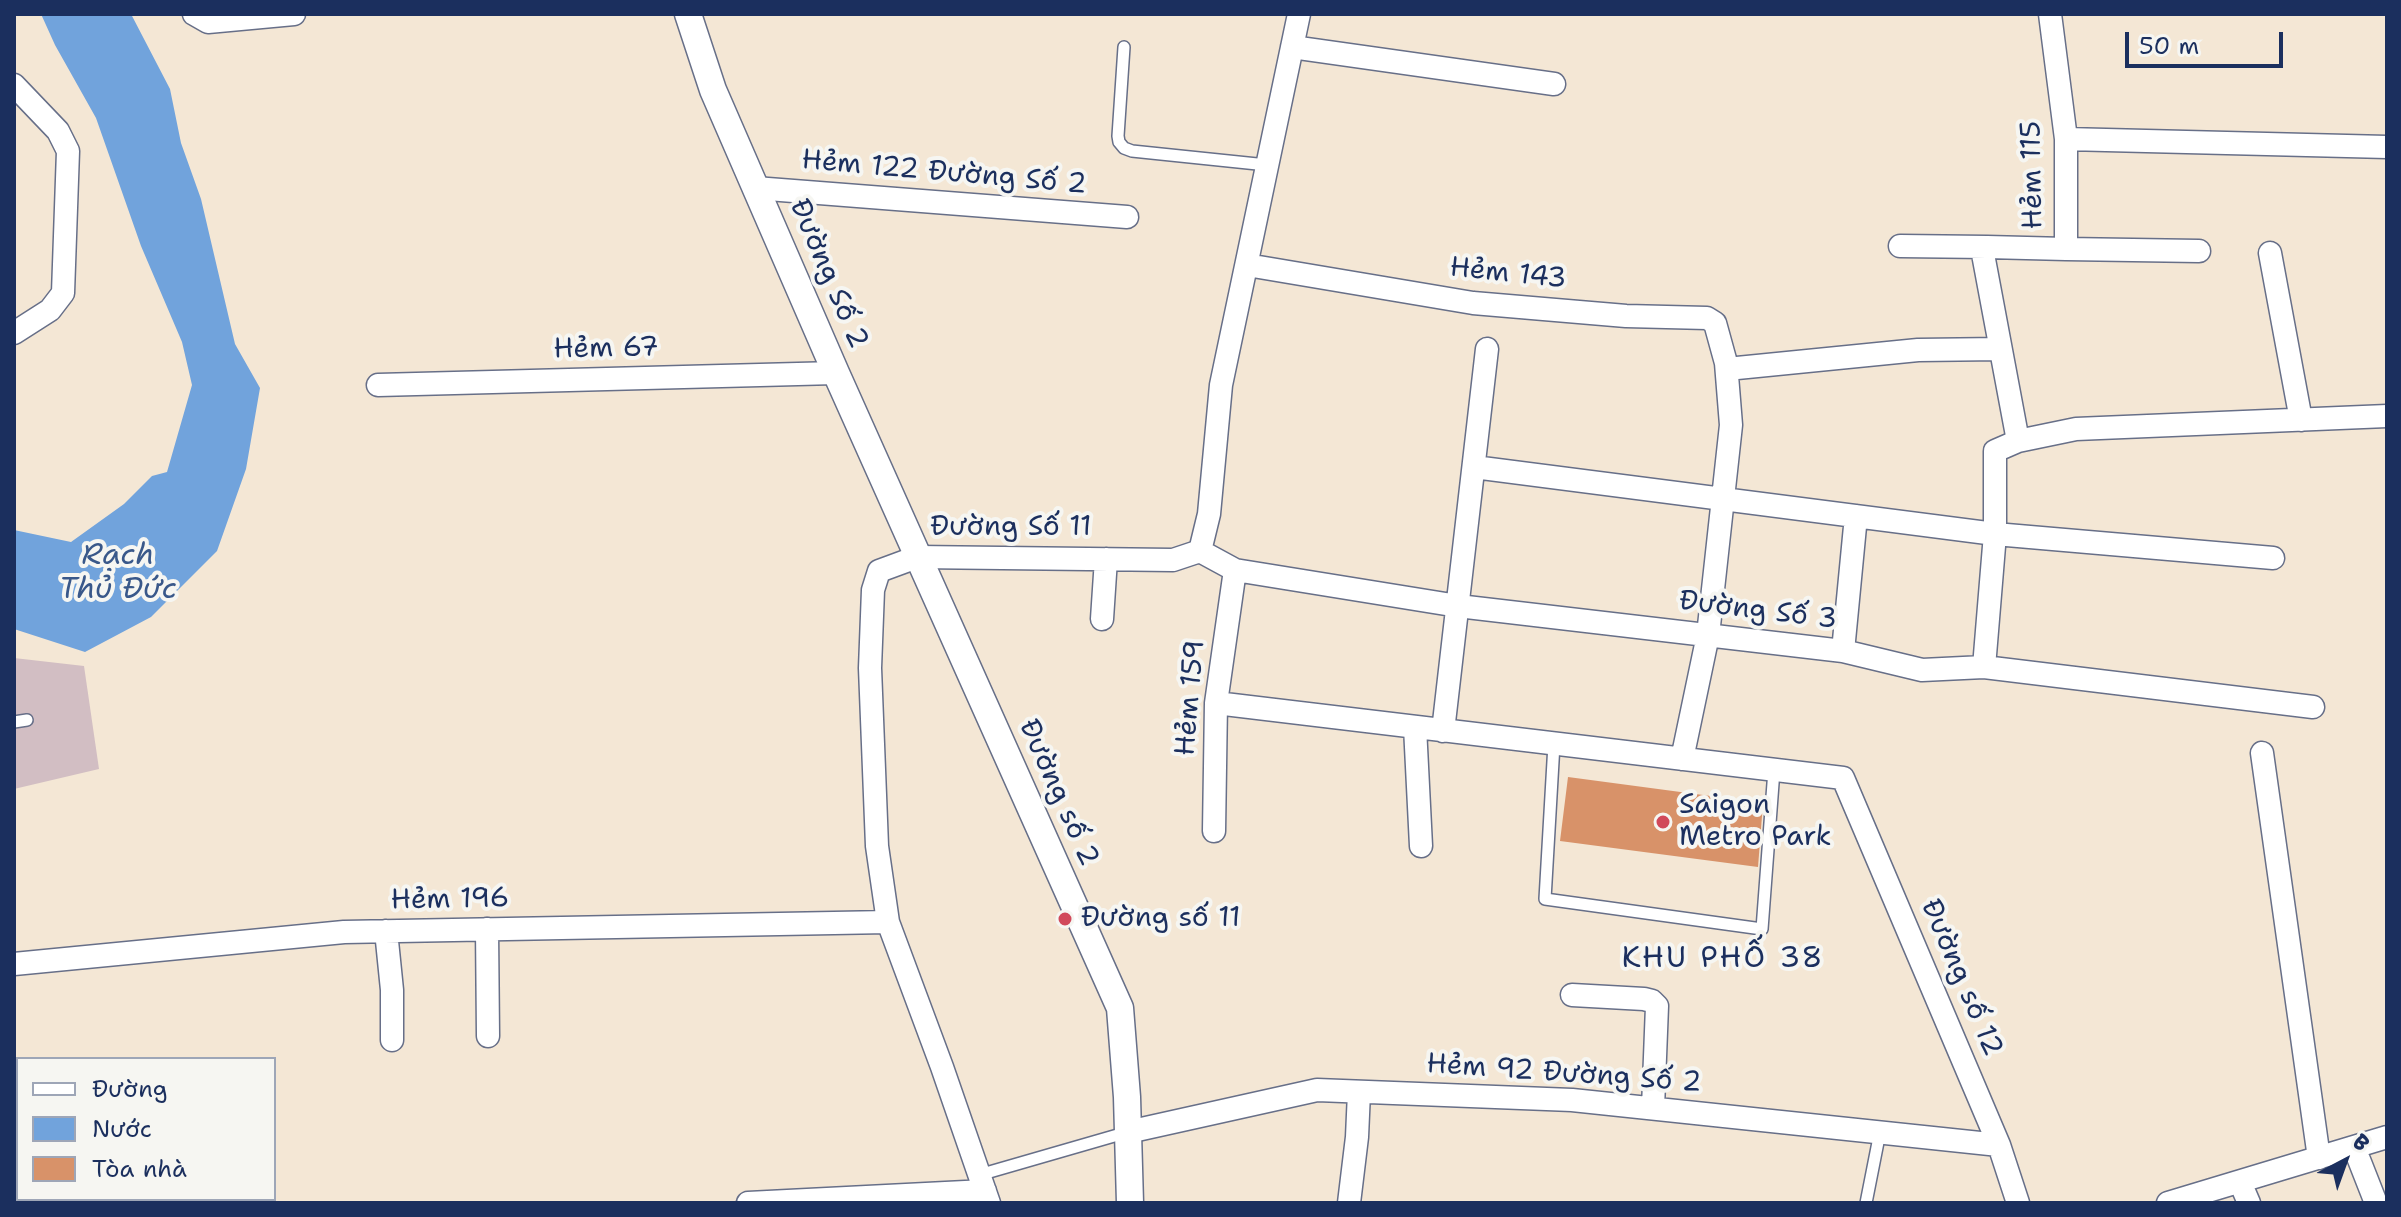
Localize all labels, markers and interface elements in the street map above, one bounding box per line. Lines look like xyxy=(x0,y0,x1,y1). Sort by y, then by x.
scale bar xyxy=(2129,16,2287,66)
text: 50 m xyxy=(2139,30,2199,62)
street label: Hẻm 115 xyxy=(2015,120,2051,230)
street label: Hẻm 122 Đường Số 2 xyxy=(800,144,1088,202)
street label: Đường Số 2 xyxy=(782,194,874,354)
street label: Hẻm 143 xyxy=(1448,251,1568,297)
street label: Hẻm 67 xyxy=(553,331,659,367)
street label: Đường Số 11 xyxy=(930,511,1092,545)
water label: Rạch Thủ Đức xyxy=(59,538,177,608)
street label: Đường Số 3 xyxy=(1677,585,1839,637)
street label: Hẻm 159 xyxy=(1169,639,1213,757)
street label: Đường số 2 xyxy=(1011,714,1105,872)
place label: Saigon Metro Park xyxy=(1679,789,1831,855)
marker: Saigon Metro Park xyxy=(1654,813,1672,831)
street label: Hẻm 196 xyxy=(390,882,510,918)
street label: Đường số 12 xyxy=(1913,894,2009,1062)
place label: Đường số 11 xyxy=(1081,902,1241,936)
marker: Đường số 11 xyxy=(1056,910,1074,928)
district label: KHU PHỐ 38 xyxy=(1621,941,1825,977)
street label: Hẻm 92 Đường Số 2 xyxy=(1425,1048,1703,1100)
legend xyxy=(16,1057,276,1201)
text: Đường xyxy=(92,1073,167,1105)
text: Nước xyxy=(92,1113,152,1145)
north arrow xyxy=(2305,1121,2385,1201)
text: B xyxy=(2346,1127,2376,1158)
text: Tòa nhà xyxy=(92,1153,187,1185)

